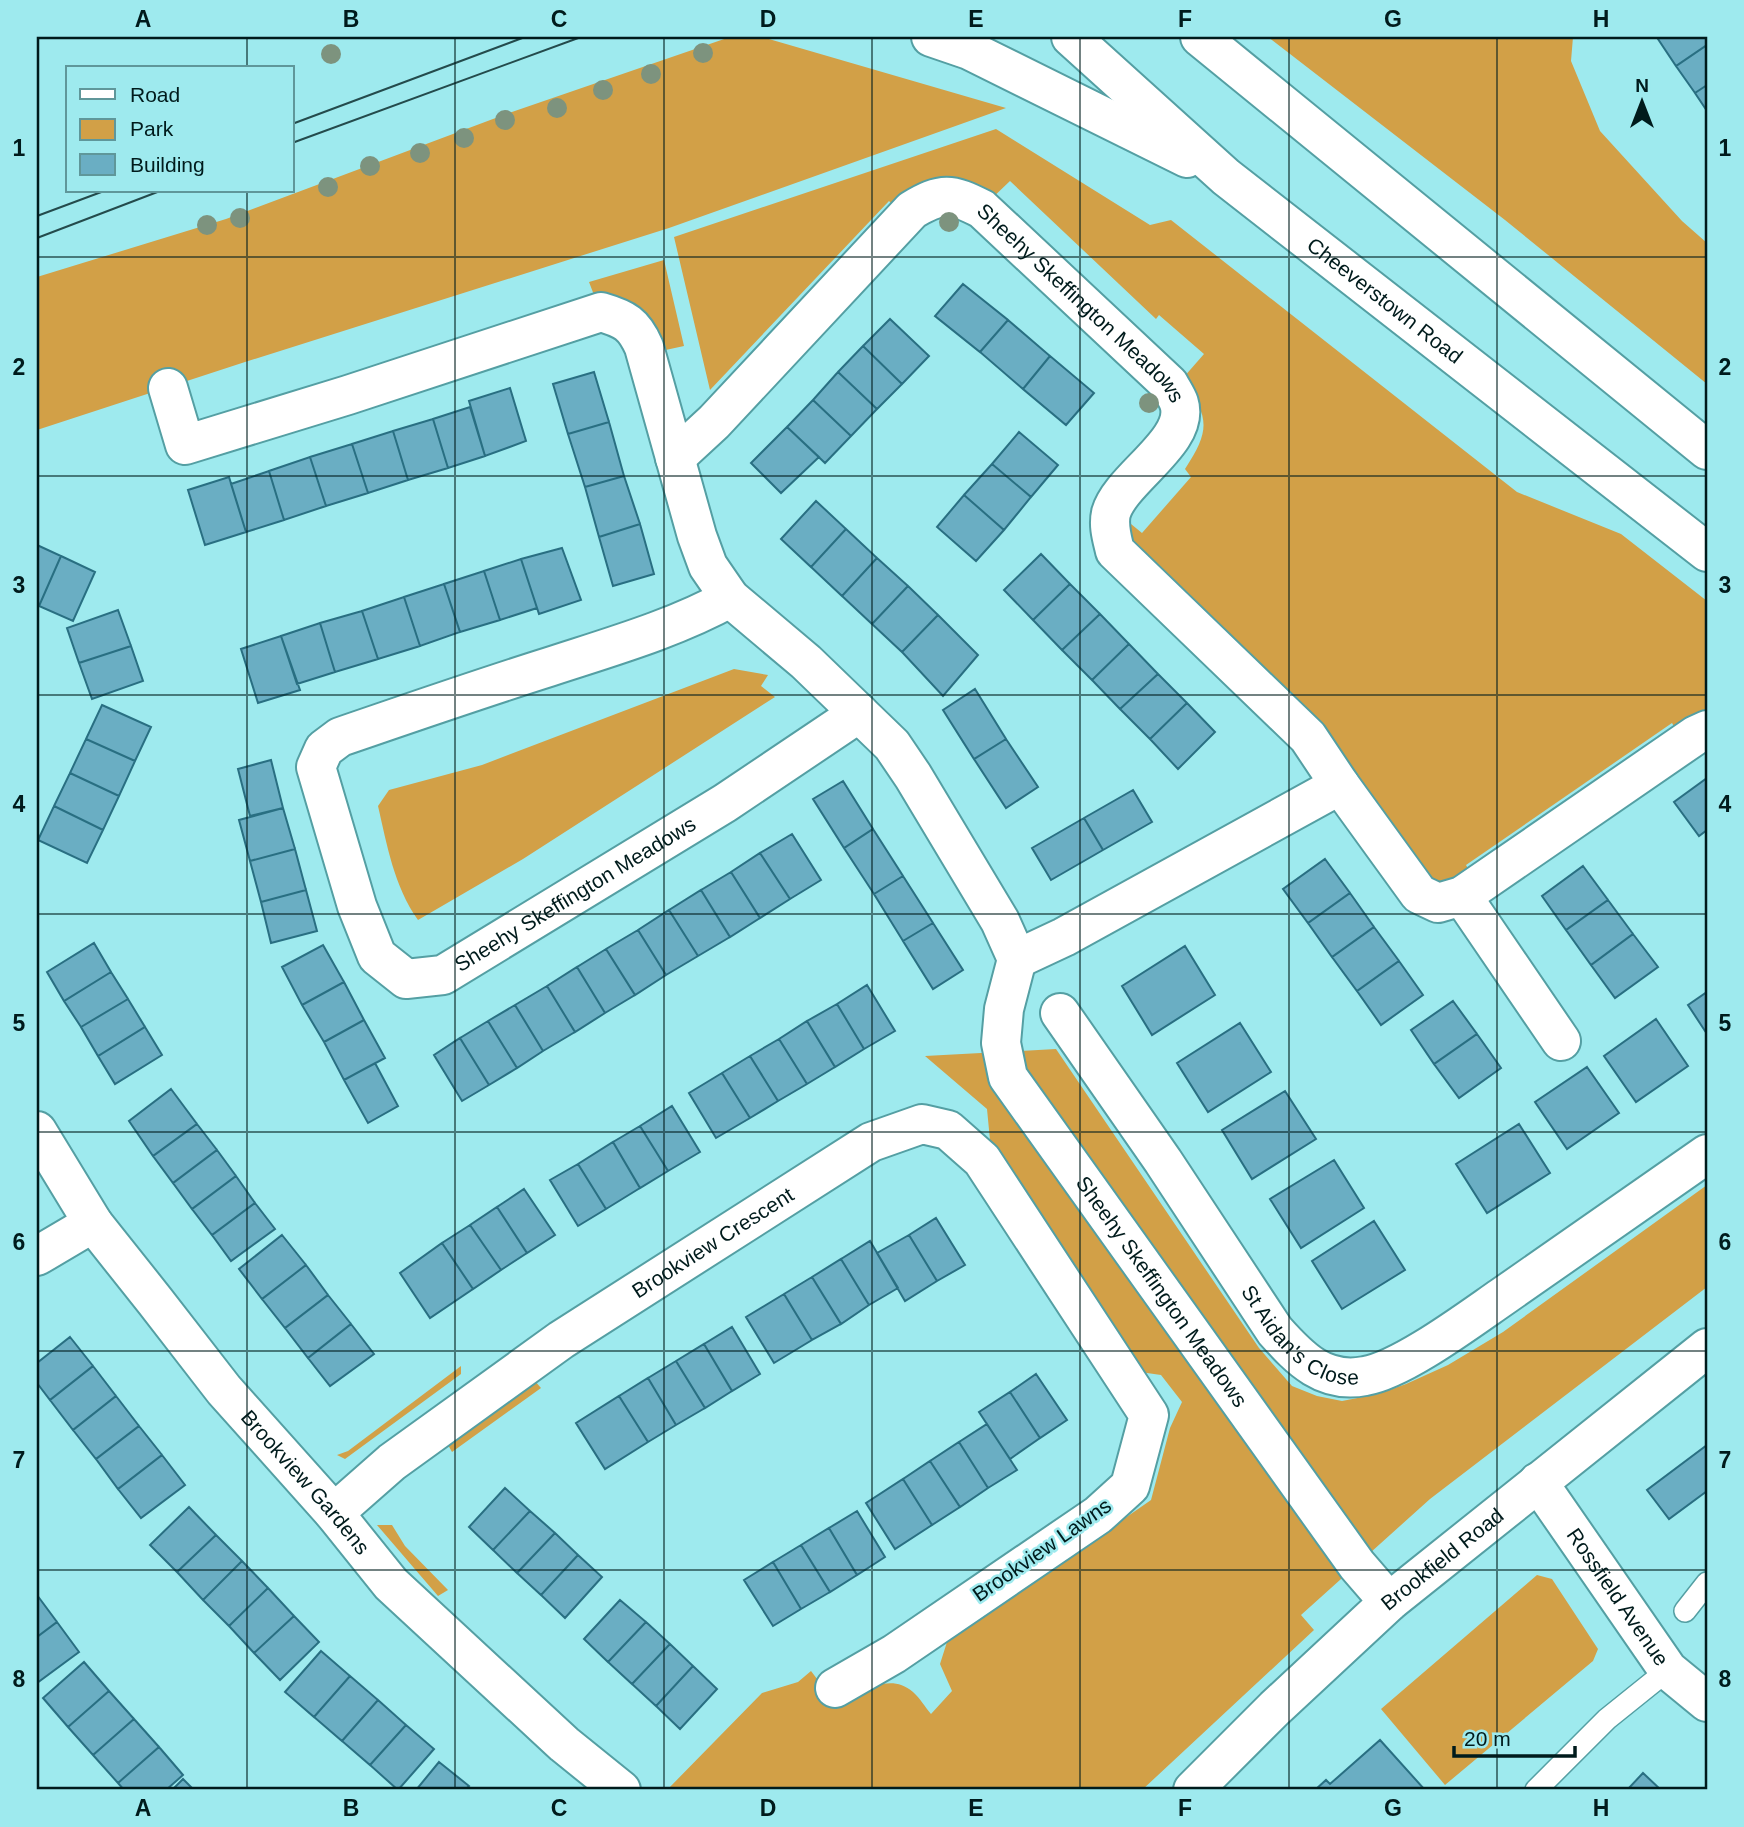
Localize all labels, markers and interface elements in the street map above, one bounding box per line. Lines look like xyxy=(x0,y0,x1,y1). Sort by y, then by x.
text: A xyxy=(135,6,151,32)
text: B xyxy=(343,6,359,32)
text: C xyxy=(551,6,567,32)
text: D xyxy=(760,6,776,32)
text: E xyxy=(968,6,984,32)
text: F xyxy=(1178,6,1192,32)
text: G xyxy=(1384,6,1402,32)
text: H xyxy=(1593,6,1609,32)
legend xyxy=(66,66,294,192)
north arrow xyxy=(1608,66,1678,136)
text: N xyxy=(1635,75,1649,96)
text: Road xyxy=(130,83,180,106)
text: Park xyxy=(130,117,174,140)
text: 1 xyxy=(13,135,26,161)
text: 1 xyxy=(1719,135,1732,161)
text: Building xyxy=(130,153,205,176)
street label: Sheehy Skeffington Meadows xyxy=(973,199,1189,406)
street label: Cheeverstown Road xyxy=(1303,233,1467,368)
text: 2 xyxy=(13,354,25,380)
text: 2 xyxy=(1719,354,1731,380)
text: 3 xyxy=(13,572,25,598)
text: 3 xyxy=(1719,572,1731,598)
text: 4 xyxy=(13,791,26,817)
text: 4 xyxy=(1719,791,1732,817)
street label: Sheehy Skeffington Meadows xyxy=(450,812,699,976)
text: 5 xyxy=(13,1010,26,1036)
text: 5 xyxy=(1719,1010,1732,1036)
street label: Sheehy Skeffington Meadows xyxy=(1072,1172,1252,1411)
street label: Brookview Crescent xyxy=(628,1182,798,1302)
text: 6 xyxy=(13,1229,25,1255)
text: 6 xyxy=(1719,1229,1731,1255)
street label: St Aidan's Close xyxy=(1237,1281,1359,1389)
street label: Brookview Gardens xyxy=(237,1405,374,1559)
text: 7 xyxy=(13,1447,25,1473)
text: 7 xyxy=(1719,1447,1731,1473)
street label: Brookview Lawns xyxy=(968,1493,1115,1606)
street label: Brookfield Road xyxy=(1377,1503,1508,1615)
street label: Rossfield Avenue xyxy=(1563,1524,1674,1670)
text: 8 xyxy=(13,1666,26,1692)
text: 8 xyxy=(1719,1666,1732,1692)
scale bar xyxy=(1454,1715,1574,1759)
text: 20 m xyxy=(1464,1727,1511,1750)
text: A xyxy=(135,1795,151,1821)
text: B xyxy=(343,1795,359,1821)
text: C xyxy=(551,1795,567,1821)
text: D xyxy=(760,1795,776,1821)
text: E xyxy=(968,1795,984,1821)
text: F xyxy=(1178,1795,1192,1821)
text: G xyxy=(1384,1795,1402,1821)
text: H xyxy=(1593,1795,1609,1821)

